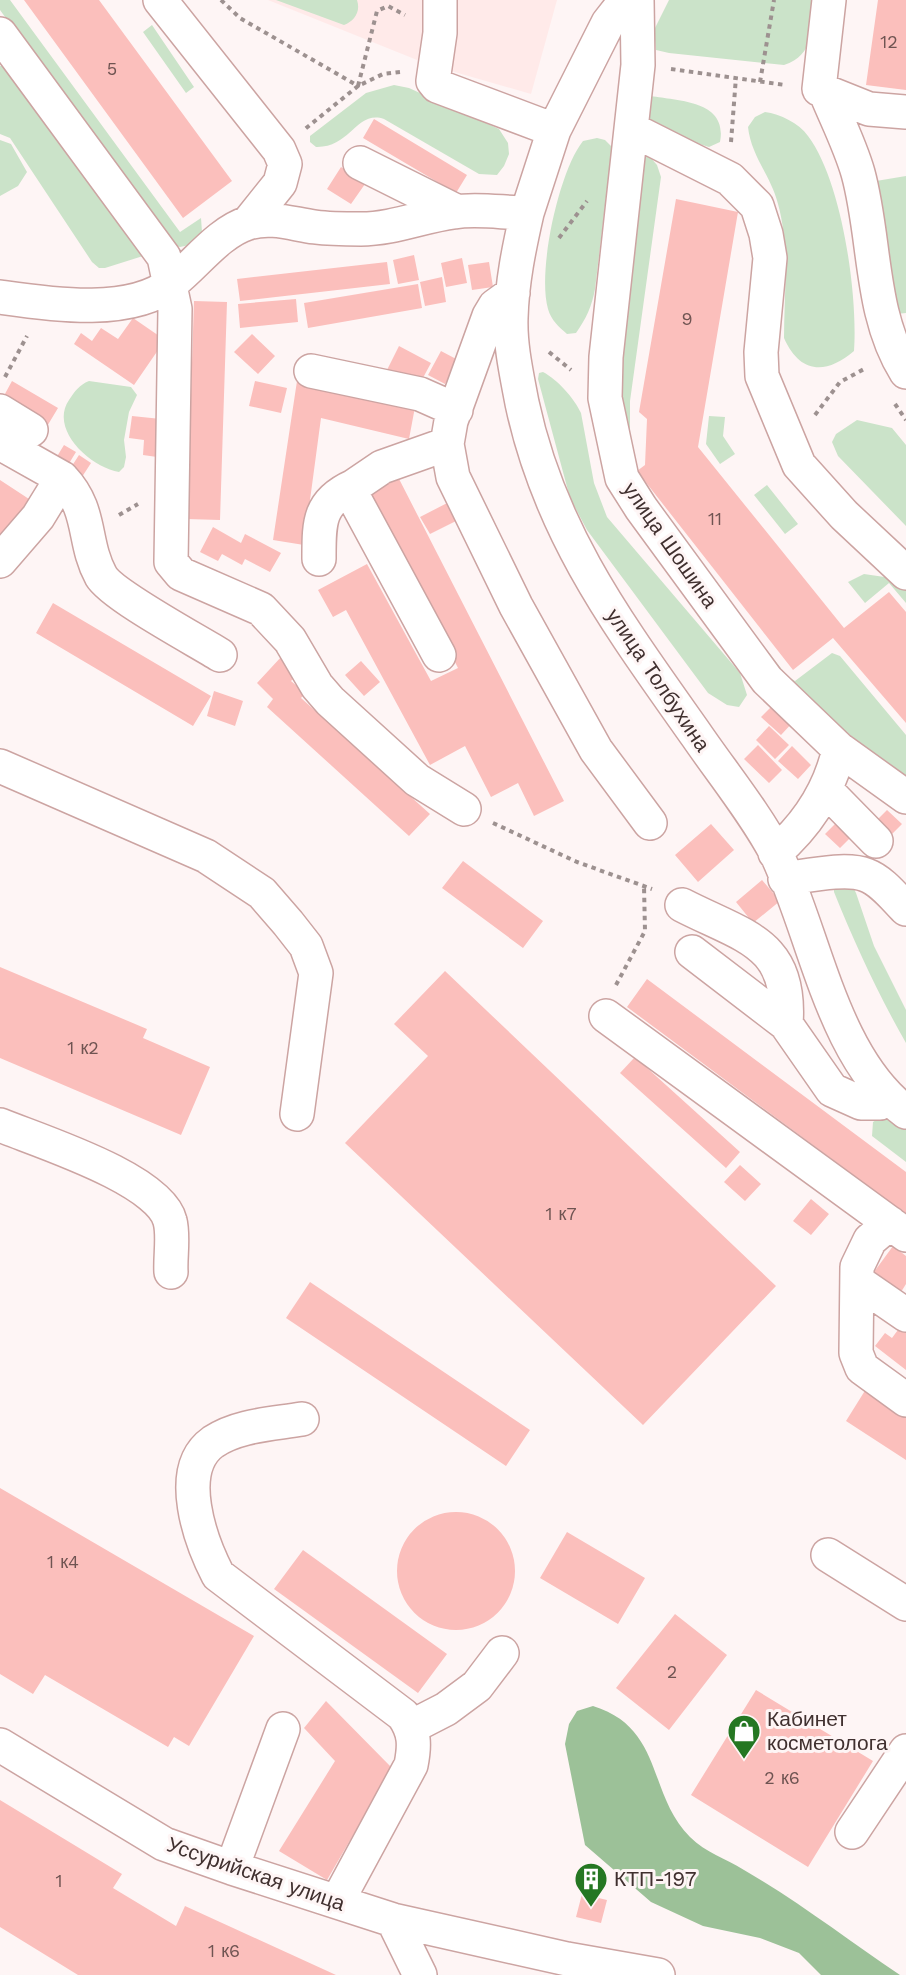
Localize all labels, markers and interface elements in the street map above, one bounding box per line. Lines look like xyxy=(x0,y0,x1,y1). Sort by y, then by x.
house number: 12 xyxy=(880,31,898,52)
house number: 5 xyxy=(107,58,117,79)
house number: 9 xyxy=(681,308,693,329)
street label: улица Шошина xyxy=(618,477,723,613)
house number: 11 xyxy=(708,508,722,529)
street label: улица Толбухина xyxy=(601,603,716,756)
house number: 1 к2 xyxy=(67,1037,99,1058)
house number: 1 к7 xyxy=(545,1203,577,1224)
house number: 1 к4 xyxy=(47,1551,79,1572)
house number: 2 xyxy=(667,1661,677,1682)
place label: Кабинет косметолога xyxy=(767,1706,888,1755)
shop icon: Кабинет косметолога xyxy=(726,1713,762,1760)
house number: 2 к6 xyxy=(764,1767,800,1788)
street label: Уссурийская улица xyxy=(164,1831,349,1916)
building icon: КТП-197 xyxy=(573,1861,609,1908)
place label: КТП-197 xyxy=(614,1866,697,1891)
house number: 1 xyxy=(55,1870,63,1891)
house number: 1 к6 xyxy=(208,1940,240,1961)

